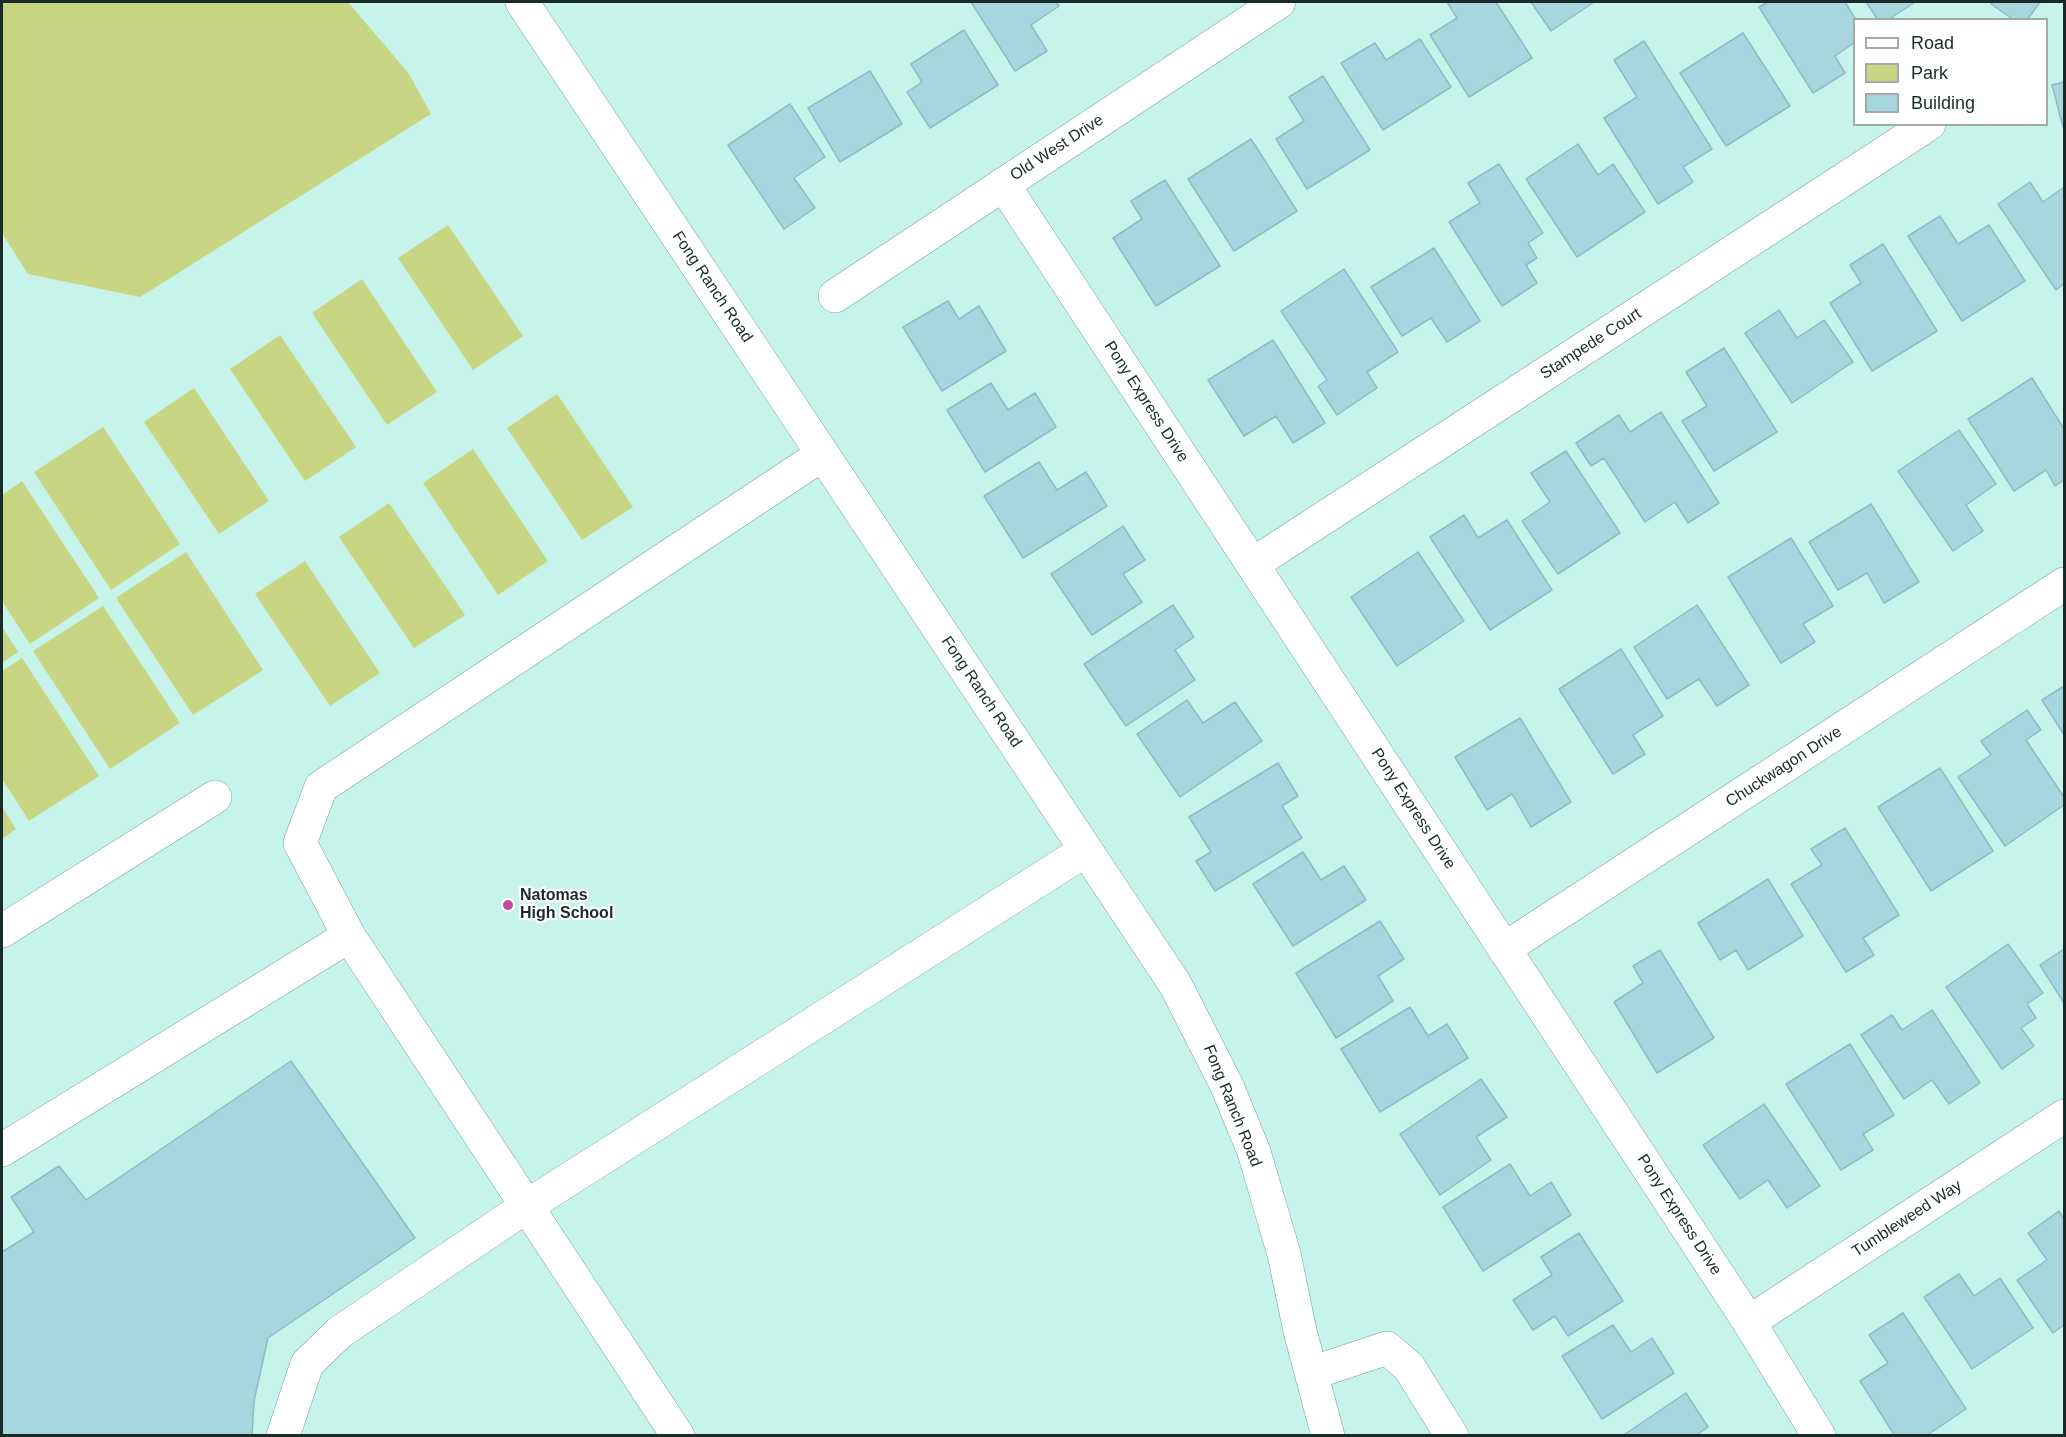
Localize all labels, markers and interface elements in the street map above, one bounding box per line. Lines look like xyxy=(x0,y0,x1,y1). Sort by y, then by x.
legend xyxy=(1853,18,2048,126)
text: Road xyxy=(1911,33,1954,53)
text: Park xyxy=(1911,63,1948,83)
text: Building xyxy=(1911,93,1975,113)
street label: Old West Drive xyxy=(1007,111,1107,185)
street label: Fong Ranch Road xyxy=(668,228,756,346)
street label: Stampede Court xyxy=(1537,304,1645,384)
street label: Pony Express Drive xyxy=(1100,338,1192,466)
street label: Fong Ranch Road xyxy=(937,633,1025,751)
street label: Chuckwagon Drive xyxy=(1722,722,1846,812)
street label: Pony Express Drive xyxy=(1367,745,1459,873)
place label: Natomas High School xyxy=(520,886,613,924)
marker: Natomas High School xyxy=(501,898,515,912)
street label: Fong Ranch Road xyxy=(1199,1042,1265,1170)
street label: Pony Express Drive xyxy=(1633,1151,1725,1279)
street label: Tumbleweed Way xyxy=(1849,1176,1965,1262)

